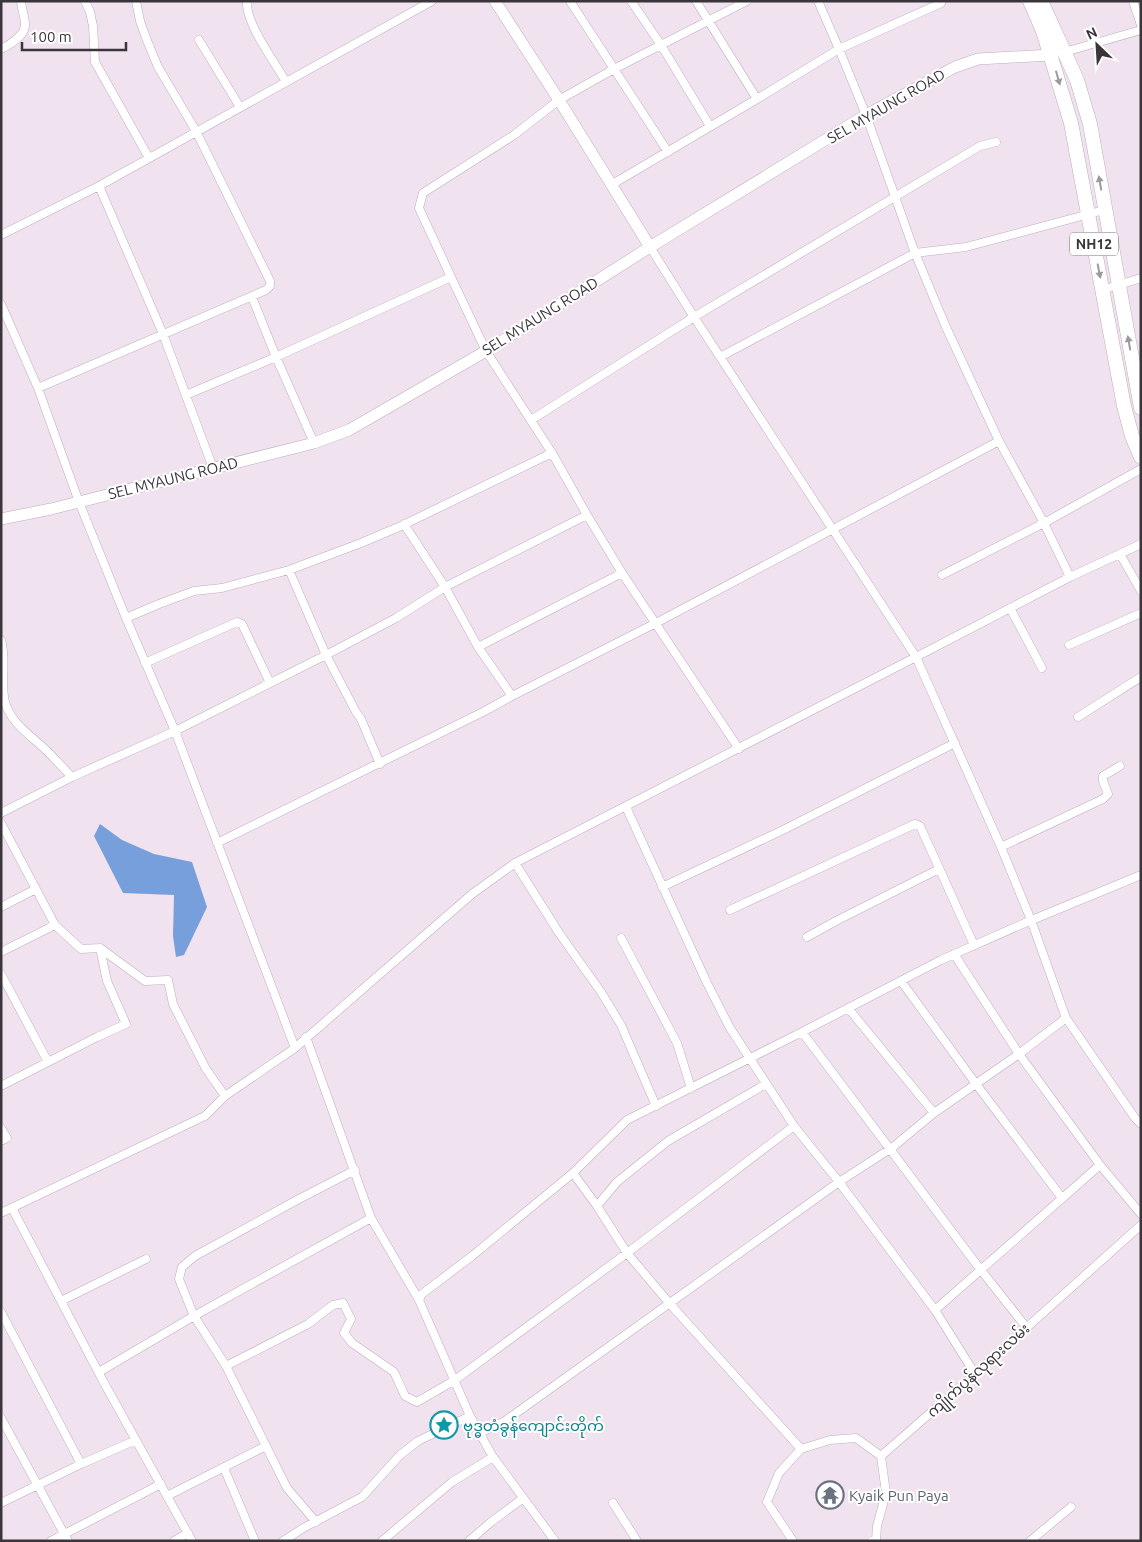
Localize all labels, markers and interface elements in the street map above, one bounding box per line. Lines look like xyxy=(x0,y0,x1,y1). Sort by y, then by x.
scale bar xyxy=(22,20,126,52)
north arrow xyxy=(1072,20,1122,70)
text: N xyxy=(1083,24,1100,43)
text: 100 m xyxy=(30,28,72,45)
street label: SEL MYAUNG ROAD xyxy=(824,65,948,147)
one-way arrow xyxy=(1054,70,1062,85)
one-way arrow xyxy=(1095,174,1103,190)
road number: NH12 xyxy=(1070,232,1118,255)
one-way arrow xyxy=(1095,263,1103,279)
street label: SEL MYAUNG ROAD xyxy=(479,273,601,359)
one-way arrow xyxy=(1124,334,1132,350)
street label: SEL MYAUNG ROAD xyxy=(106,454,240,502)
street label: ကျိုက်ပွန်လုရားလမ်း xyxy=(923,1319,1035,1423)
place icon: ဗုဒ္ဓတံခွန်ကျောင်းတိုက် xyxy=(429,1410,459,1440)
place label: ဗုဒ္ဓတံခွန်ကျောင်းတိုက် xyxy=(463,1416,604,1438)
temple icon: Kyaik Pun Paya xyxy=(815,1480,845,1510)
place label: Kyaik Pun Paya xyxy=(849,1487,949,1504)

